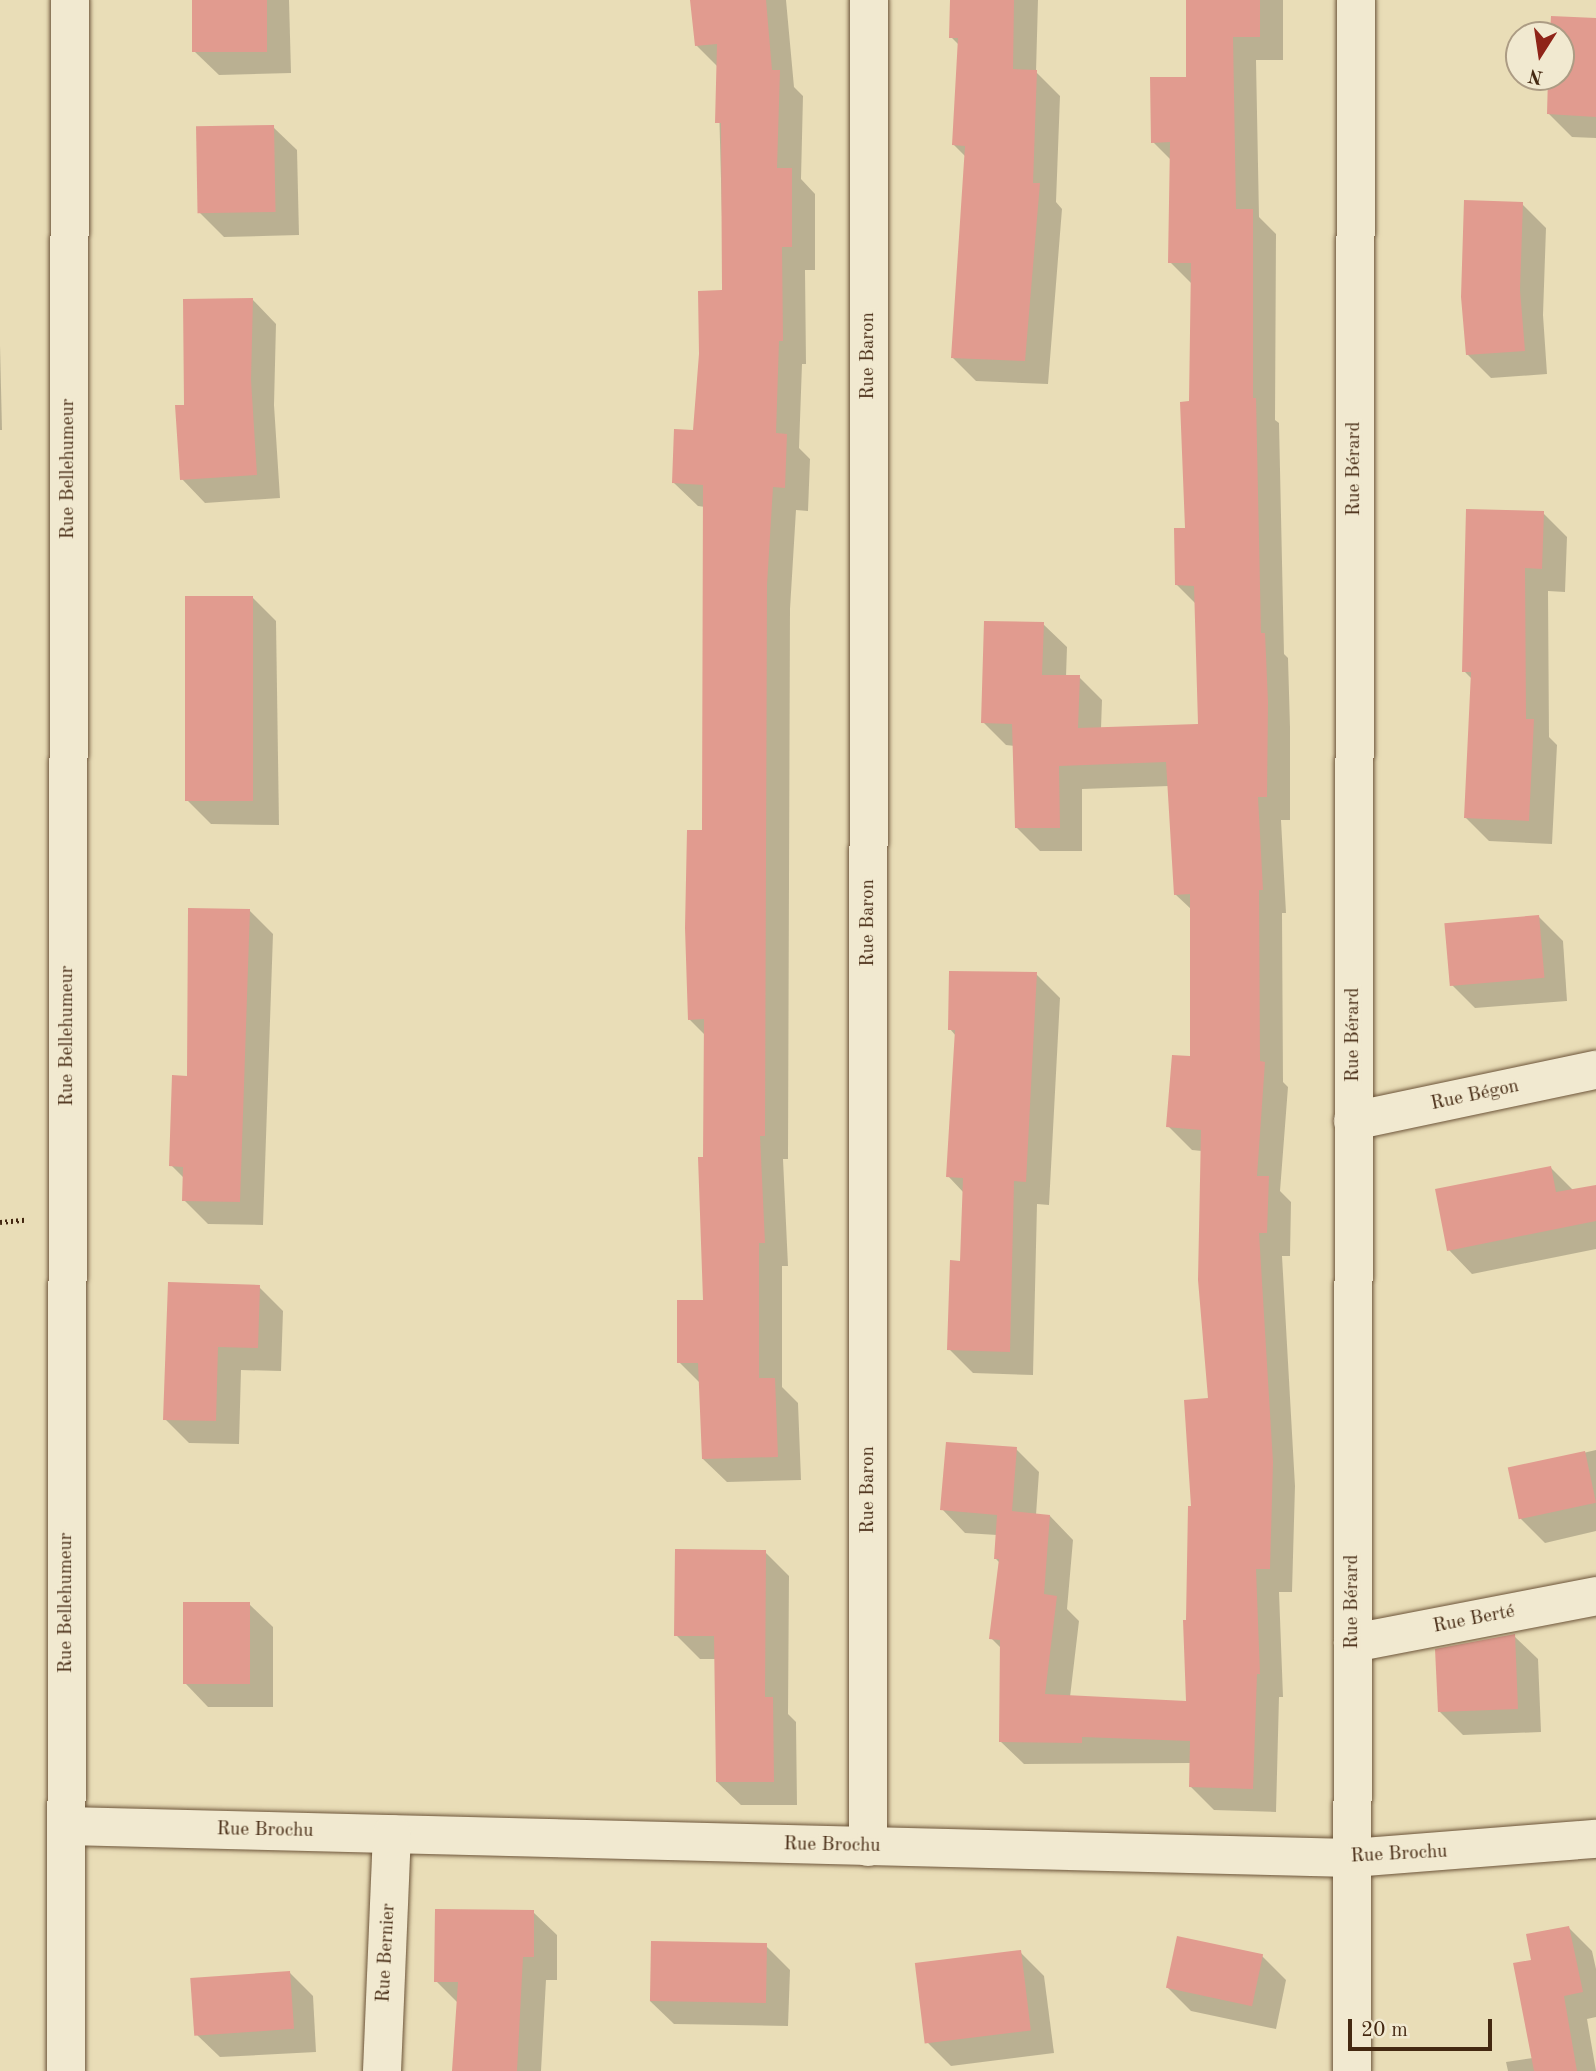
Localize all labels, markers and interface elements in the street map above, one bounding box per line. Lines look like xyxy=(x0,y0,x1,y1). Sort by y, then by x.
north arrow xyxy=(1505,21,1575,91)
text: N xyxy=(1527,64,1545,86)
street label: Rue Baron xyxy=(858,312,880,400)
street label: Rue Bellehumeur xyxy=(58,399,80,539)
street label: Rue Bérard xyxy=(1344,422,1366,516)
street label: Rue Baron xyxy=(858,879,880,967)
street label: Rue Bellehumeur xyxy=(57,966,79,1106)
street label: Rue Bérard xyxy=(1343,988,1365,1082)
street label: Rue Bégon xyxy=(1429,1076,1521,1116)
street label: Rue Baron xyxy=(858,1446,880,1534)
street label: Rue Bellehumeur xyxy=(56,1533,78,1673)
street label: Rue Bérard xyxy=(1342,1555,1364,1649)
street label: Rue Berté xyxy=(1431,1601,1517,1639)
street label: Rue Brochu xyxy=(216,1819,314,1843)
street label: Rue Brochu xyxy=(783,1834,881,1858)
street label: Rue Brochu xyxy=(1350,1841,1448,1869)
street label: Rue Bernier xyxy=(373,1903,401,2003)
scale bar xyxy=(1351,2004,1494,2048)
text: 20 m xyxy=(1361,2020,1408,2041)

